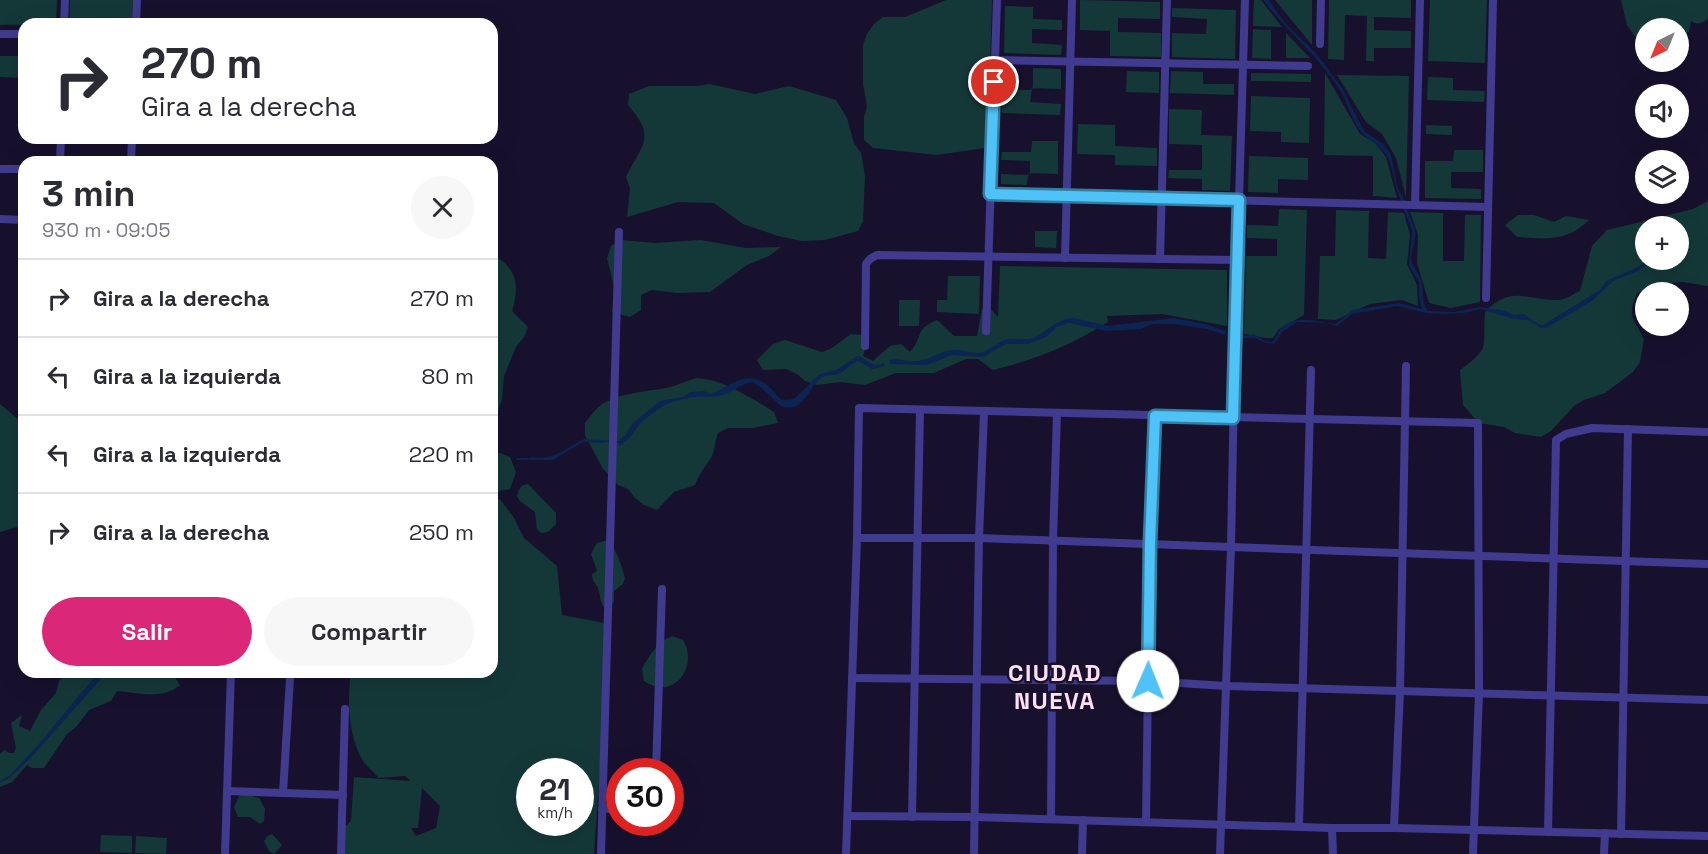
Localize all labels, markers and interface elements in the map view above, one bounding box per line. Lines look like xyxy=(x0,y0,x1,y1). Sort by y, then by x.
north arrow xyxy=(1635,18,1689,72)
map controls xyxy=(1635,18,1689,336)
text: 270 m xyxy=(141,37,262,90)
icon: right xyxy=(42,42,120,120)
pin xyxy=(968,56,1019,107)
icon: arrive xyxy=(977,65,1010,98)
button: sound xyxy=(1635,84,1689,138)
text: Gira a la derecha xyxy=(141,89,356,124)
button: layers xyxy=(1635,150,1689,204)
text: 3 min xyxy=(42,171,136,217)
button: close xyxy=(411,176,474,239)
button: + xyxy=(1635,216,1689,270)
text: 930 m · 09:05 xyxy=(42,217,170,243)
icon: right xyxy=(42,282,75,315)
button: − xyxy=(1635,282,1689,336)
text: Gira a la derecha xyxy=(93,284,270,312)
text: 270 m xyxy=(410,284,474,312)
icon: left xyxy=(42,360,75,393)
text: Gira a la izquierda xyxy=(93,362,281,390)
text: 80 m xyxy=(422,362,474,390)
icon: left xyxy=(42,438,75,471)
text: Gira a la izquierda xyxy=(93,440,281,468)
text: 220 m xyxy=(409,440,474,468)
icon: right xyxy=(42,516,75,549)
text: Gira a la derecha xyxy=(93,518,270,546)
text: 250 m xyxy=(409,518,474,546)
button: Salir xyxy=(42,597,252,666)
button: Compartir xyxy=(264,597,474,666)
position arrow xyxy=(1116,649,1180,713)
district label: CIUDAD NUEVA xyxy=(1008,657,1102,716)
speed limit sign: 30 xyxy=(606,758,684,836)
text: 21 xyxy=(539,770,571,809)
text: km/h xyxy=(537,803,573,822)

